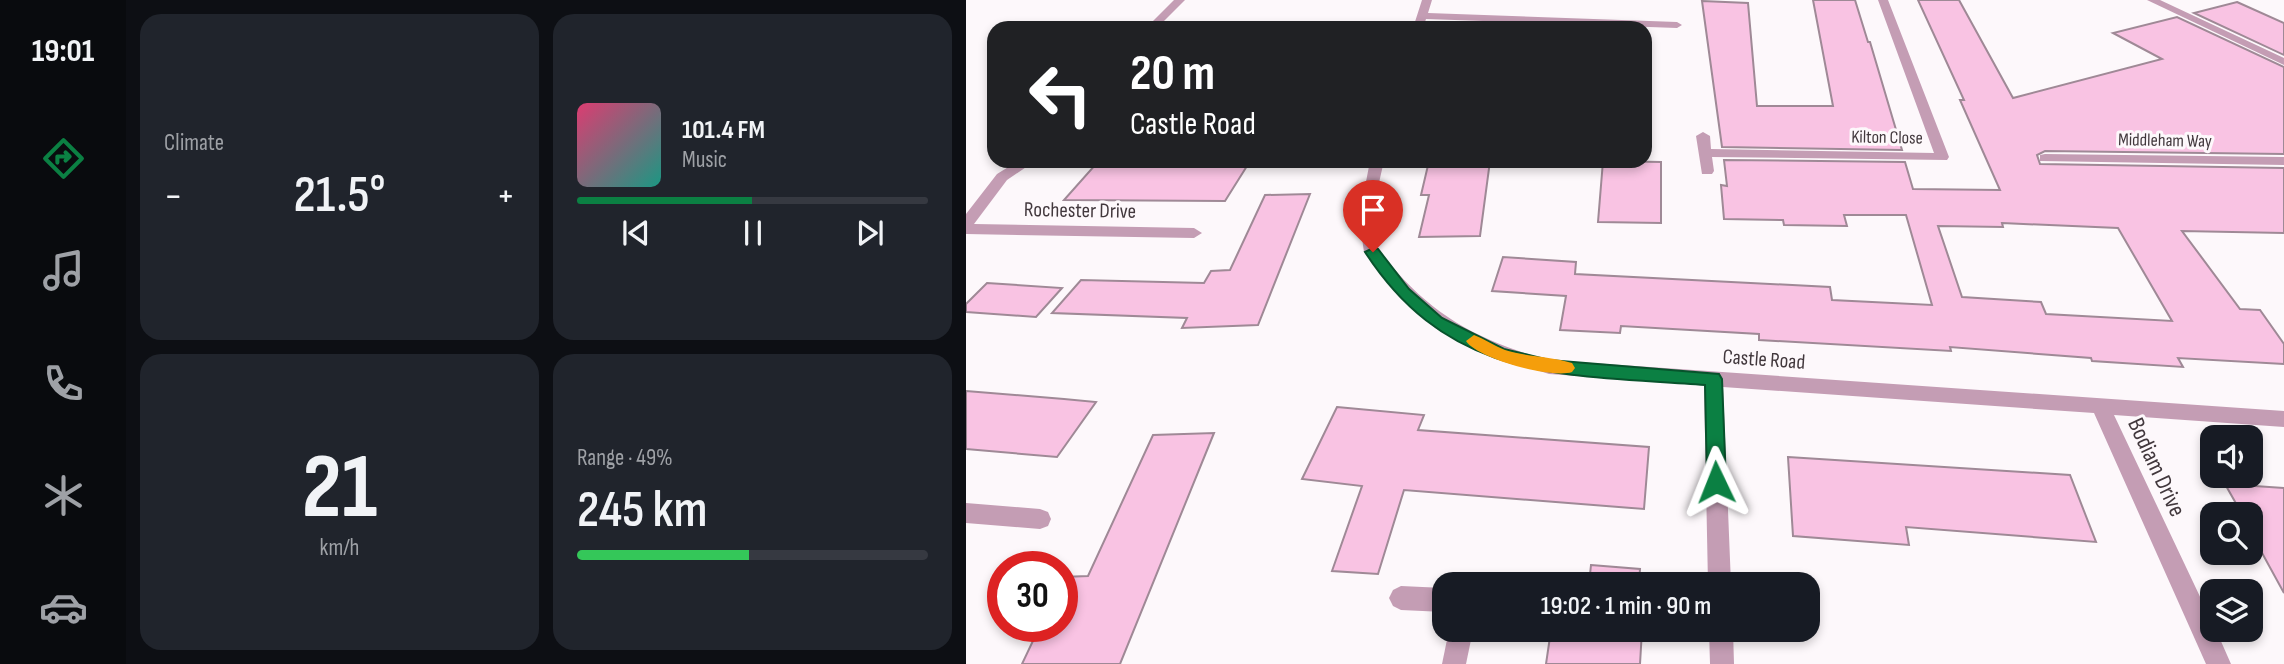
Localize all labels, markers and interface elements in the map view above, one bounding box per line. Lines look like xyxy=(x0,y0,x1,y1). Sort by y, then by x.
text: 19:01 xyxy=(32,32,94,71)
text: 20 m xyxy=(1130,45,1215,104)
icon: left xyxy=(1015,49,1106,140)
text: Castle Road xyxy=(1130,105,1256,144)
text: 101.4 FM xyxy=(682,115,765,146)
street label: Kilton Close xyxy=(1851,126,1923,149)
text: Climate xyxy=(164,129,224,157)
street label: Middleham Way xyxy=(2118,129,2212,152)
icon: directions xyxy=(39,134,88,183)
text: Music xyxy=(682,146,727,174)
text: 21.5° xyxy=(294,164,385,227)
text: − xyxy=(164,174,183,219)
text: + xyxy=(496,174,515,219)
pin xyxy=(1343,180,1403,252)
icon: arrive xyxy=(1354,191,1392,229)
street label: Rochester Drive xyxy=(1024,197,1136,224)
icon: previous xyxy=(617,214,655,252)
icon: pause xyxy=(734,214,772,252)
icon: next xyxy=(851,214,889,252)
icon: music xyxy=(39,246,88,295)
street label: Castle Road xyxy=(1722,344,1806,375)
icon: phone xyxy=(39,359,88,408)
street label: Bodiam Drive xyxy=(2121,413,2192,521)
map controls xyxy=(2200,425,2263,642)
button: sound xyxy=(2200,425,2263,488)
text: 21 xyxy=(302,434,377,543)
text: Range · 49% xyxy=(577,444,673,472)
position arrow xyxy=(1679,445,1753,519)
icon: climate xyxy=(39,471,88,520)
text: 245 km xyxy=(577,479,708,542)
button: search xyxy=(2200,502,2263,565)
text: km/h xyxy=(320,534,359,562)
speed limit sign: 30 xyxy=(987,551,1078,642)
button: layers xyxy=(2200,579,2263,642)
icon: car xyxy=(39,583,88,632)
text: 19:02 · 1 min · 90 m xyxy=(1541,591,1711,622)

